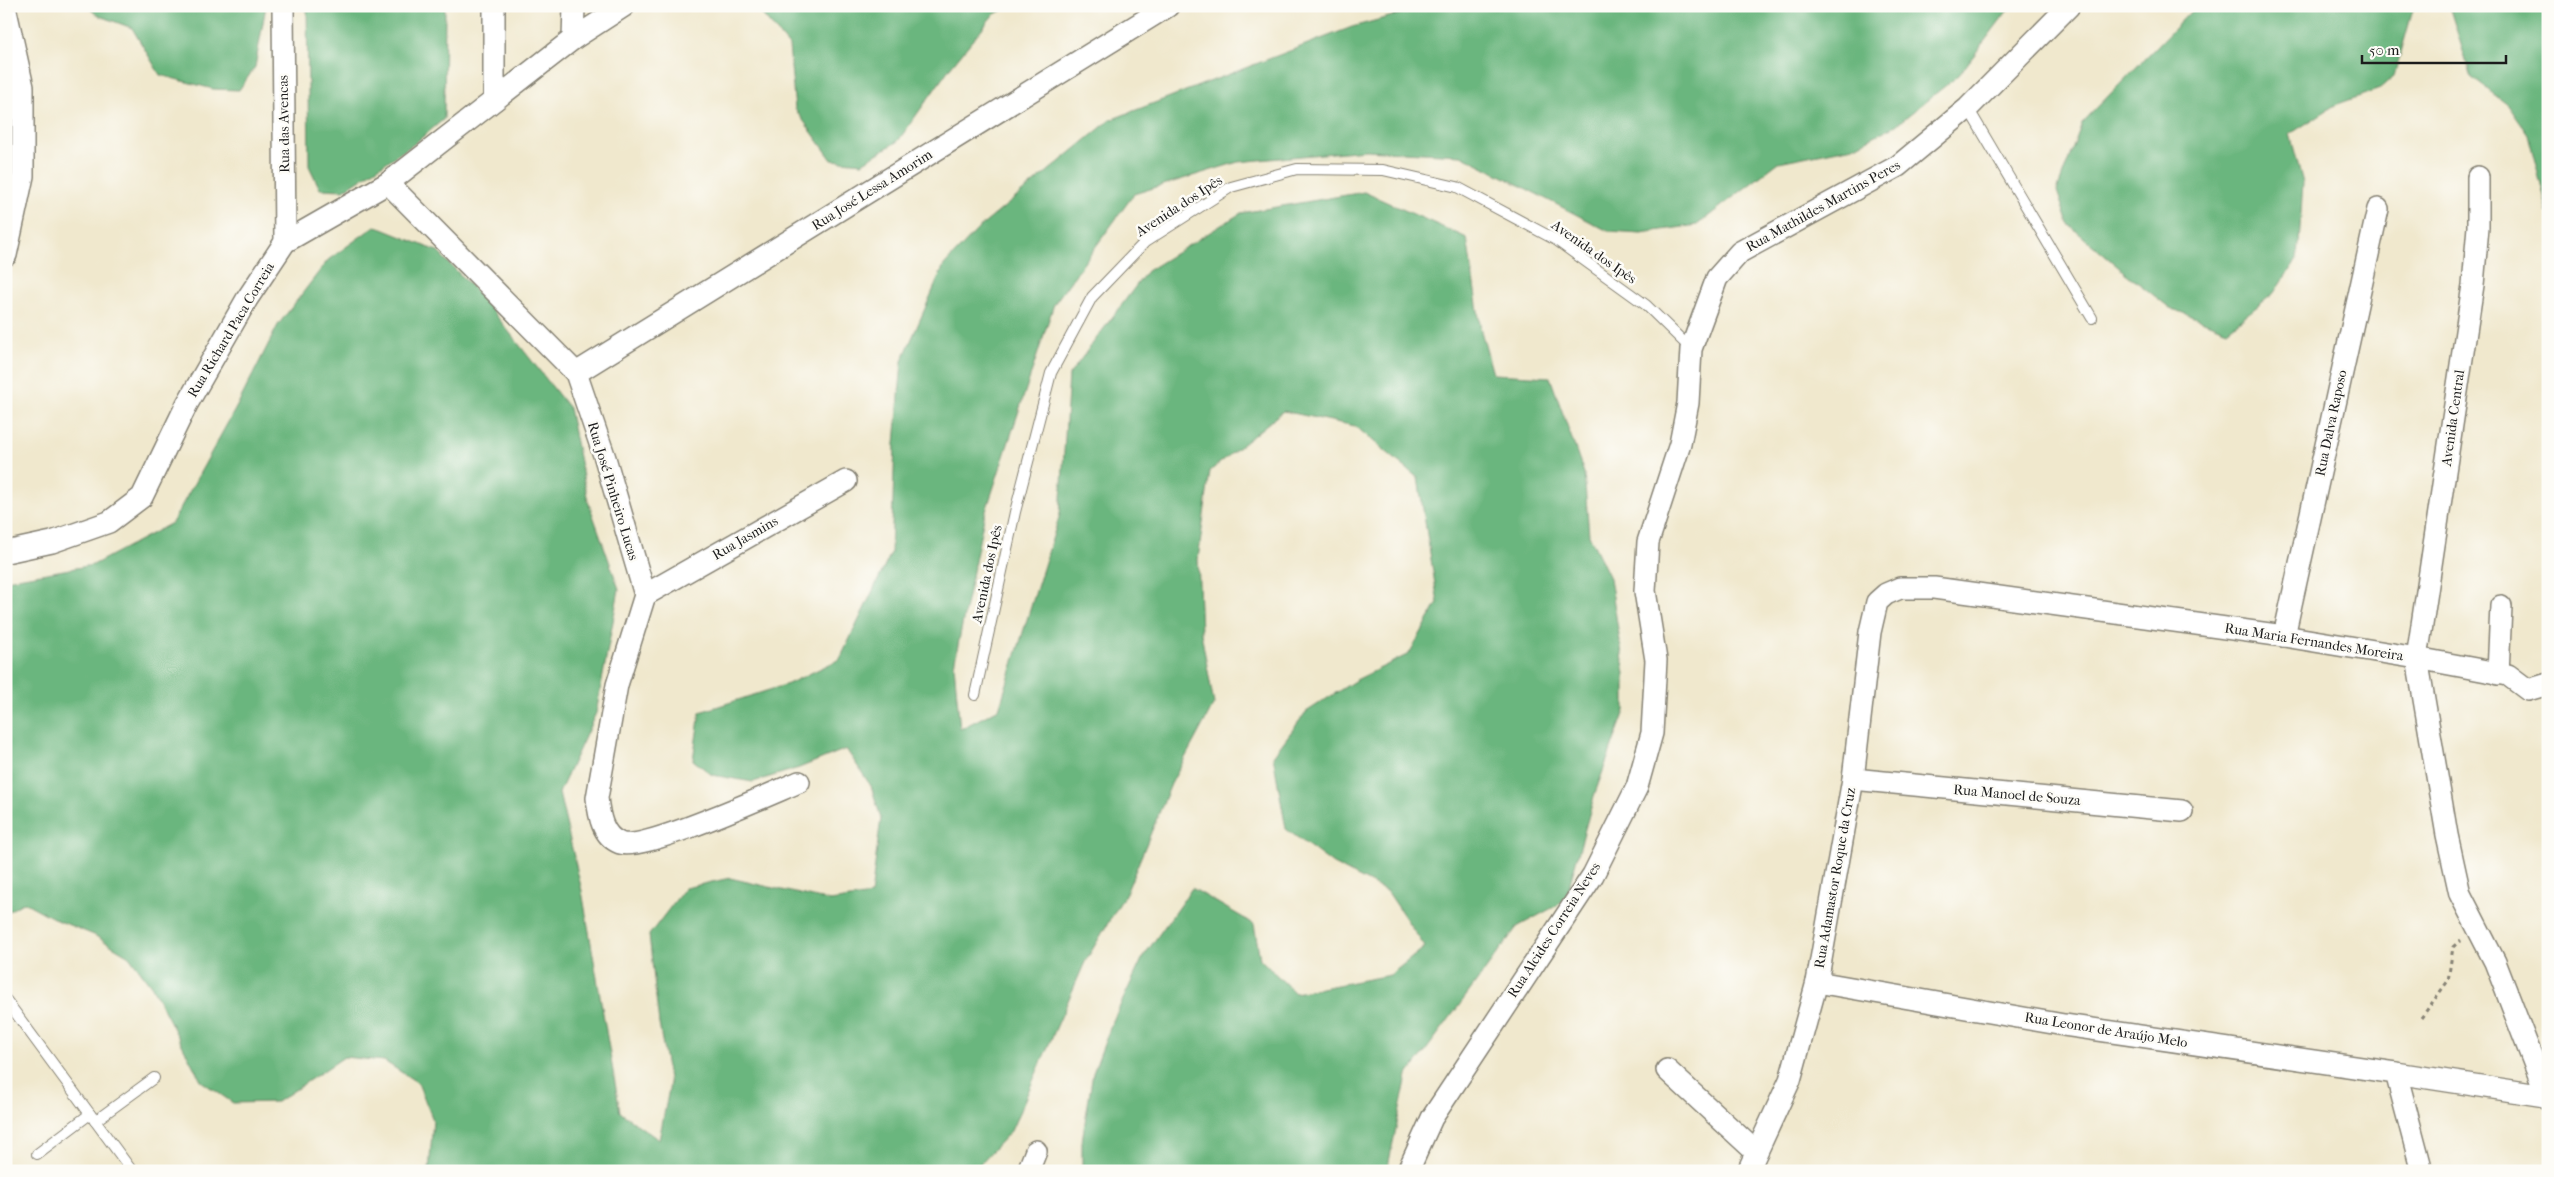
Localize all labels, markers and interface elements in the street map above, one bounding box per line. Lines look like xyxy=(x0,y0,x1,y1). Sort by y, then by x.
scale bar xyxy=(2362,32,2505,64)
text: 50 m xyxy=(2369,41,2400,59)
street label: Rua das Avencas xyxy=(275,75,293,173)
street label: Rua José Lessa Amorim xyxy=(808,146,936,234)
street label: Rua Mathildes Martins Peres xyxy=(1743,156,1903,256)
street label: Avenida dos Ipês xyxy=(1132,172,1225,241)
street label: Avenida dos Ipês xyxy=(1547,216,1640,288)
street label: Rua Richard Paca Correia xyxy=(184,259,278,401)
street label: Rua Dalva Raposo xyxy=(2311,368,2351,478)
street label: Avenida Central xyxy=(2438,368,2468,468)
street label: Rua José Pinheiro Lucas xyxy=(584,420,642,562)
street label: Rua Jasmins xyxy=(709,512,781,564)
street label: Avenida dos Ipês xyxy=(968,523,1006,625)
street label: Rua Maria Fernandes Moreira xyxy=(2223,619,2405,665)
street label: Rua Manoel de Souza xyxy=(1953,781,2082,809)
street label: Rua Adamastor Roque da Cruz xyxy=(1811,786,1859,970)
street label: Rua Alcides Correia Neves xyxy=(1504,859,1604,1001)
street label: Rua Leonor de Araújo Melo xyxy=(2023,1009,2189,1051)

